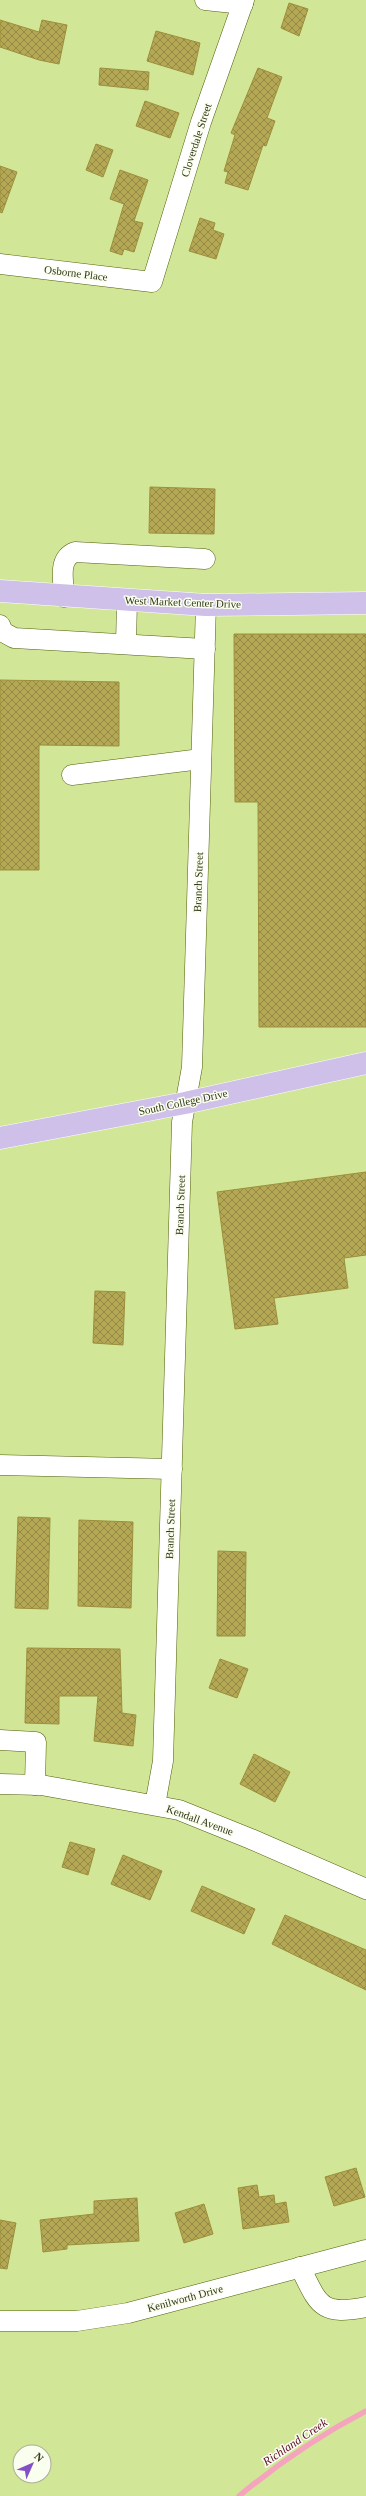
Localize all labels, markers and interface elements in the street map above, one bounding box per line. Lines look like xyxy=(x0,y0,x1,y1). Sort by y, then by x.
street label: Cloverdale Street xyxy=(178,102,214,178)
street label: Osborne Place xyxy=(44,263,109,283)
street label: West Market Center Drive xyxy=(125,594,241,610)
street label: Branch Street xyxy=(191,852,205,912)
street label: South College Drive xyxy=(138,1087,229,1117)
street label: Branch Street xyxy=(173,1175,187,1235)
street label: Branch Street xyxy=(163,1499,177,1559)
street label: Kendall Avenue xyxy=(165,1802,235,1838)
street label: Kenilworth Drive xyxy=(146,2282,224,2314)
water label: Richland Creek xyxy=(259,2415,330,2469)
north arrow xyxy=(12,2444,52,2484)
text: N xyxy=(32,2450,46,2464)

